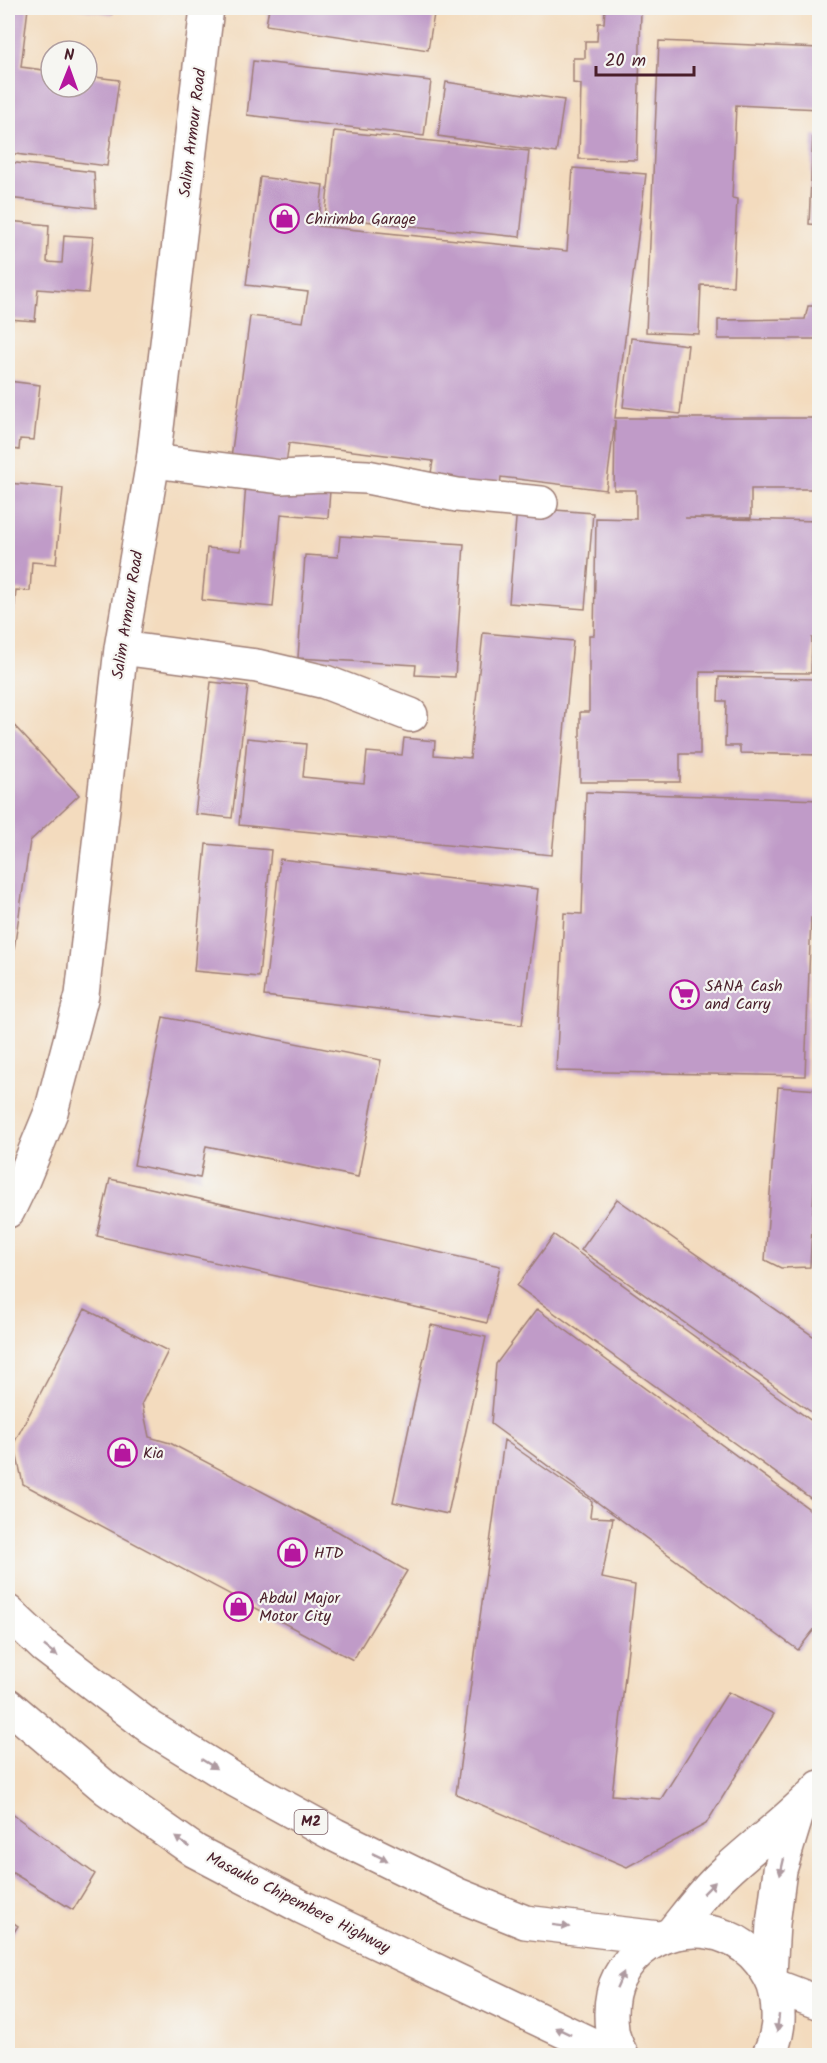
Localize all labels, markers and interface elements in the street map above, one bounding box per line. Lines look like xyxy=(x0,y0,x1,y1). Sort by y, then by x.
north arrow xyxy=(39,39,99,99)
scale bar xyxy=(596,39,694,77)
text: N xyxy=(64,43,75,68)
text: 20 m xyxy=(605,47,646,76)
street label: Salim Armour Road xyxy=(173,66,213,199)
shop icon: Chirimba Garage xyxy=(268,203,300,235)
place label: Chirimba Garage xyxy=(305,207,416,232)
street label: Salim Armour Road xyxy=(106,548,151,681)
place label: SANA Cash and Carry xyxy=(705,974,783,1017)
supermarket icon: SANA Cash and Carry xyxy=(668,979,700,1011)
shop icon: Kia xyxy=(106,1437,138,1469)
place label: Kia xyxy=(143,1441,164,1466)
shop icon: HTD xyxy=(277,1537,309,1569)
place label: HTD xyxy=(314,1541,344,1566)
place label: Abdul Major Motor City xyxy=(259,1586,342,1629)
shop icon: Abdul Major Motor City xyxy=(222,1591,254,1623)
one-way arrow xyxy=(43,1645,58,1657)
one-way arrow xyxy=(201,1759,217,1770)
road number: M2 xyxy=(294,1810,328,1834)
one-way arrow xyxy=(174,1836,190,1848)
street label: Masauko Chipembere Highway xyxy=(202,1846,395,1961)
one-way arrow xyxy=(372,1853,389,1862)
one-way arrow xyxy=(776,1858,786,1876)
one-way arrow xyxy=(702,1881,716,1895)
one-way arrow xyxy=(552,1921,571,1931)
one-way arrow xyxy=(615,1971,624,1988)
one-way arrow xyxy=(774,2014,783,2033)
one-way arrow xyxy=(555,2026,572,2035)

